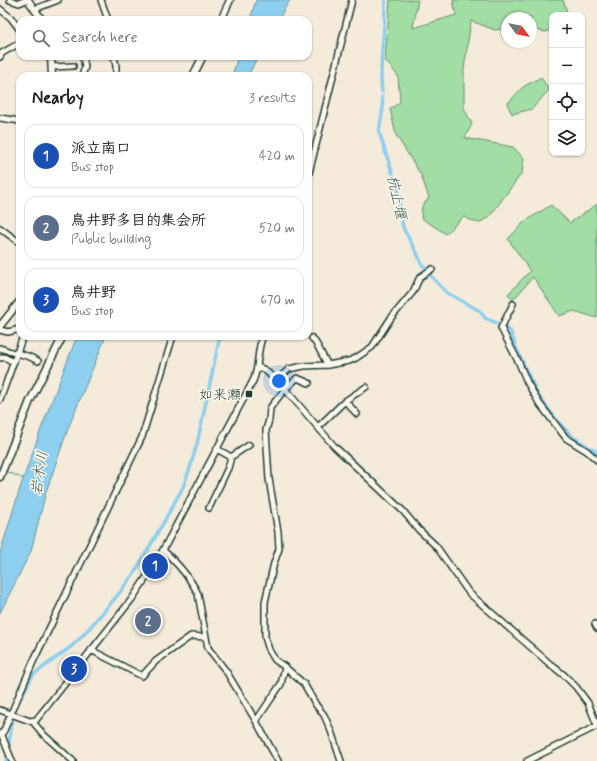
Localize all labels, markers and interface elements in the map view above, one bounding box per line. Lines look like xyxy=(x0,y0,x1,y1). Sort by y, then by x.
north arrow xyxy=(501,12,537,48)
map controls xyxy=(549,12,585,156)
button: + xyxy=(549,12,585,48)
search box xyxy=(16,16,312,60)
icon: search xyxy=(30,27,52,49)
text: Search here xyxy=(62,28,138,48)
button: − xyxy=(549,48,585,84)
button: locate xyxy=(549,84,585,120)
text: Nearby xyxy=(32,87,84,109)
text: 3 results xyxy=(249,90,296,107)
button: layers xyxy=(549,120,585,156)
text: 派立南口 xyxy=(71,139,131,159)
text: 1 xyxy=(43,148,49,165)
text: 420 m xyxy=(259,148,295,165)
text: Bus stop xyxy=(71,159,114,176)
water label: 杭止堰 xyxy=(382,173,411,223)
text: 鳥井野多目的集会所 xyxy=(71,211,206,231)
text: 2 xyxy=(43,220,49,237)
text: 520 m xyxy=(259,220,295,237)
text: Public building xyxy=(71,231,151,248)
text: 鳥井野 xyxy=(71,283,116,303)
text: 3 xyxy=(43,292,49,309)
text: 670 m xyxy=(260,292,295,309)
text: Bus stop xyxy=(71,303,114,320)
your location xyxy=(269,371,289,391)
place label: 如来瀬 xyxy=(199,386,241,404)
marker: 如来瀬 xyxy=(244,389,254,399)
water label: 岩木川 xyxy=(27,449,53,497)
pin: 1 xyxy=(142,551,168,581)
pin: 2 xyxy=(135,606,161,636)
pin: 3 xyxy=(61,654,87,684)

